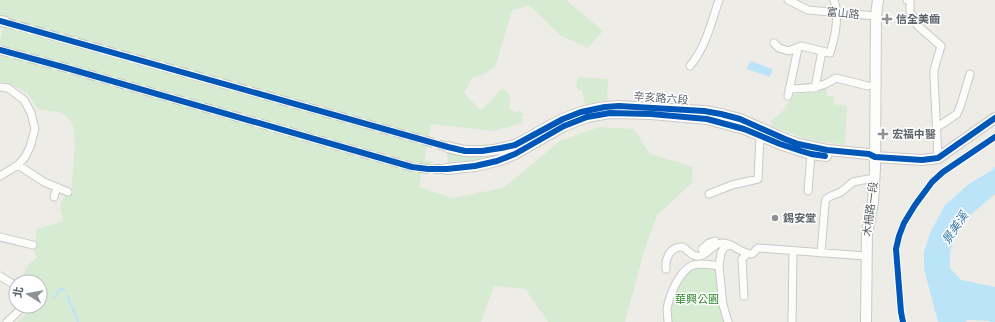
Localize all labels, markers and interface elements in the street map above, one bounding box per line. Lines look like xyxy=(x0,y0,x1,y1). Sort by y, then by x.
street label: 富山路 xyxy=(826,6,860,20)
marker: 信全美齒 xyxy=(881,13,893,25)
place label: 信全美齒 xyxy=(896,13,940,25)
street label: 辛亥路六段 xyxy=(633,90,689,106)
marker: 宏福中醫 xyxy=(877,128,889,140)
place label: 宏福中醫 xyxy=(892,128,936,140)
street label: 木柵路一段 xyxy=(861,181,879,237)
water label: 景美溪 xyxy=(939,208,972,247)
place label: 錫安堂 xyxy=(783,212,816,224)
marker: 錫安堂 xyxy=(770,213,780,223)
north arrow xyxy=(8,274,48,314)
text: 北 xyxy=(11,286,25,299)
park label: 華興公園 xyxy=(675,293,719,305)

